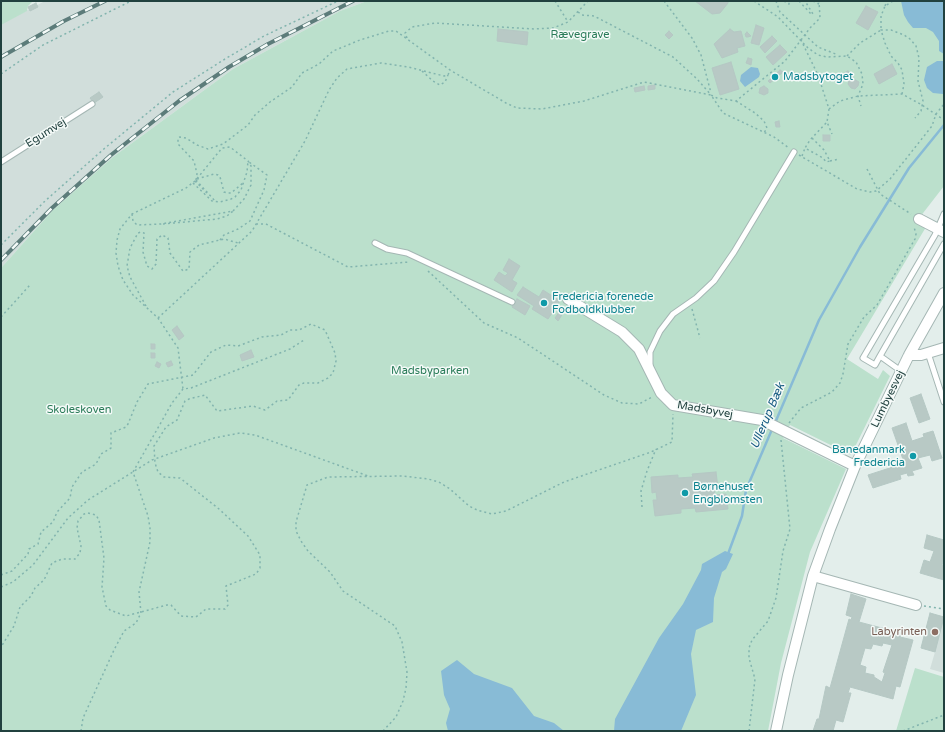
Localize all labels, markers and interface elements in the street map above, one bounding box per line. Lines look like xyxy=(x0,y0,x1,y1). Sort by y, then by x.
park label: Rævegrave xyxy=(551,28,609,42)
place label: Madsbytoget xyxy=(783,70,853,84)
marker: Madsbytoget xyxy=(770,72,780,82)
street label: Egumvej xyxy=(23,115,69,151)
place label: Fredericia forenede Fodboldklubber xyxy=(552,290,653,316)
marker: Fredericia forenede Fodboldklubber xyxy=(539,298,549,308)
park label: Madsbyparken xyxy=(391,364,469,378)
street label: Lumbyesvej xyxy=(868,368,908,430)
water label: Ullerup Bæk xyxy=(748,381,788,451)
street label: Madsbyvej xyxy=(676,399,734,421)
park label: Skoleskoven xyxy=(47,403,111,417)
place label: Banedanmark Fredericia xyxy=(832,443,905,469)
marker: Banedanmark Fredericia xyxy=(908,451,918,461)
place label: Børnehuset Engblomsten xyxy=(693,480,762,506)
marker: Børnehuset Engblomsten xyxy=(680,488,690,498)
place label: Labyrinten xyxy=(871,625,927,639)
marker: Labyrinten xyxy=(930,627,940,637)

